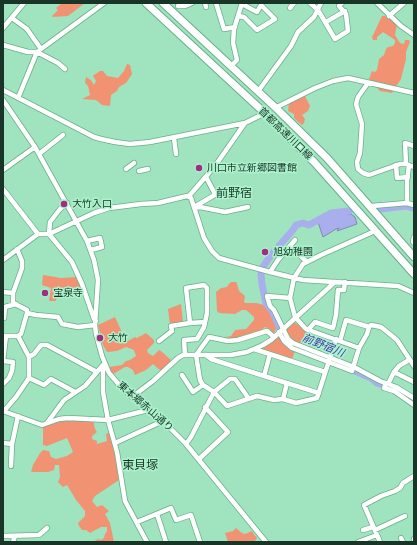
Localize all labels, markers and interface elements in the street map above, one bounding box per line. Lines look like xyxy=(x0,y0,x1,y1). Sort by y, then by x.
street label: 首都高速川口線 xyxy=(256,105,314,163)
place label: 川口市立新郷図書館 xyxy=(207,162,297,174)
marker: 川口市立新郷図書館 xyxy=(194,163,204,173)
district label: 前野宿 xyxy=(216,187,252,201)
place label: 大竹入口 xyxy=(72,198,112,210)
marker: 大竹入口 xyxy=(59,199,69,209)
place label: 旭幼稚園 xyxy=(273,246,313,258)
marker: 旭幼稚園 xyxy=(260,247,270,257)
place label: 宝泉寺 xyxy=(53,287,83,299)
marker: 宝泉寺 xyxy=(40,288,50,298)
place label: 大竹 xyxy=(108,332,128,344)
water label: 前野宿川 xyxy=(300,332,346,360)
marker: 大竹 xyxy=(95,333,105,343)
street label: 東本郷赤山通り xyxy=(115,380,175,434)
district label: 東貝塚 xyxy=(122,459,158,473)

